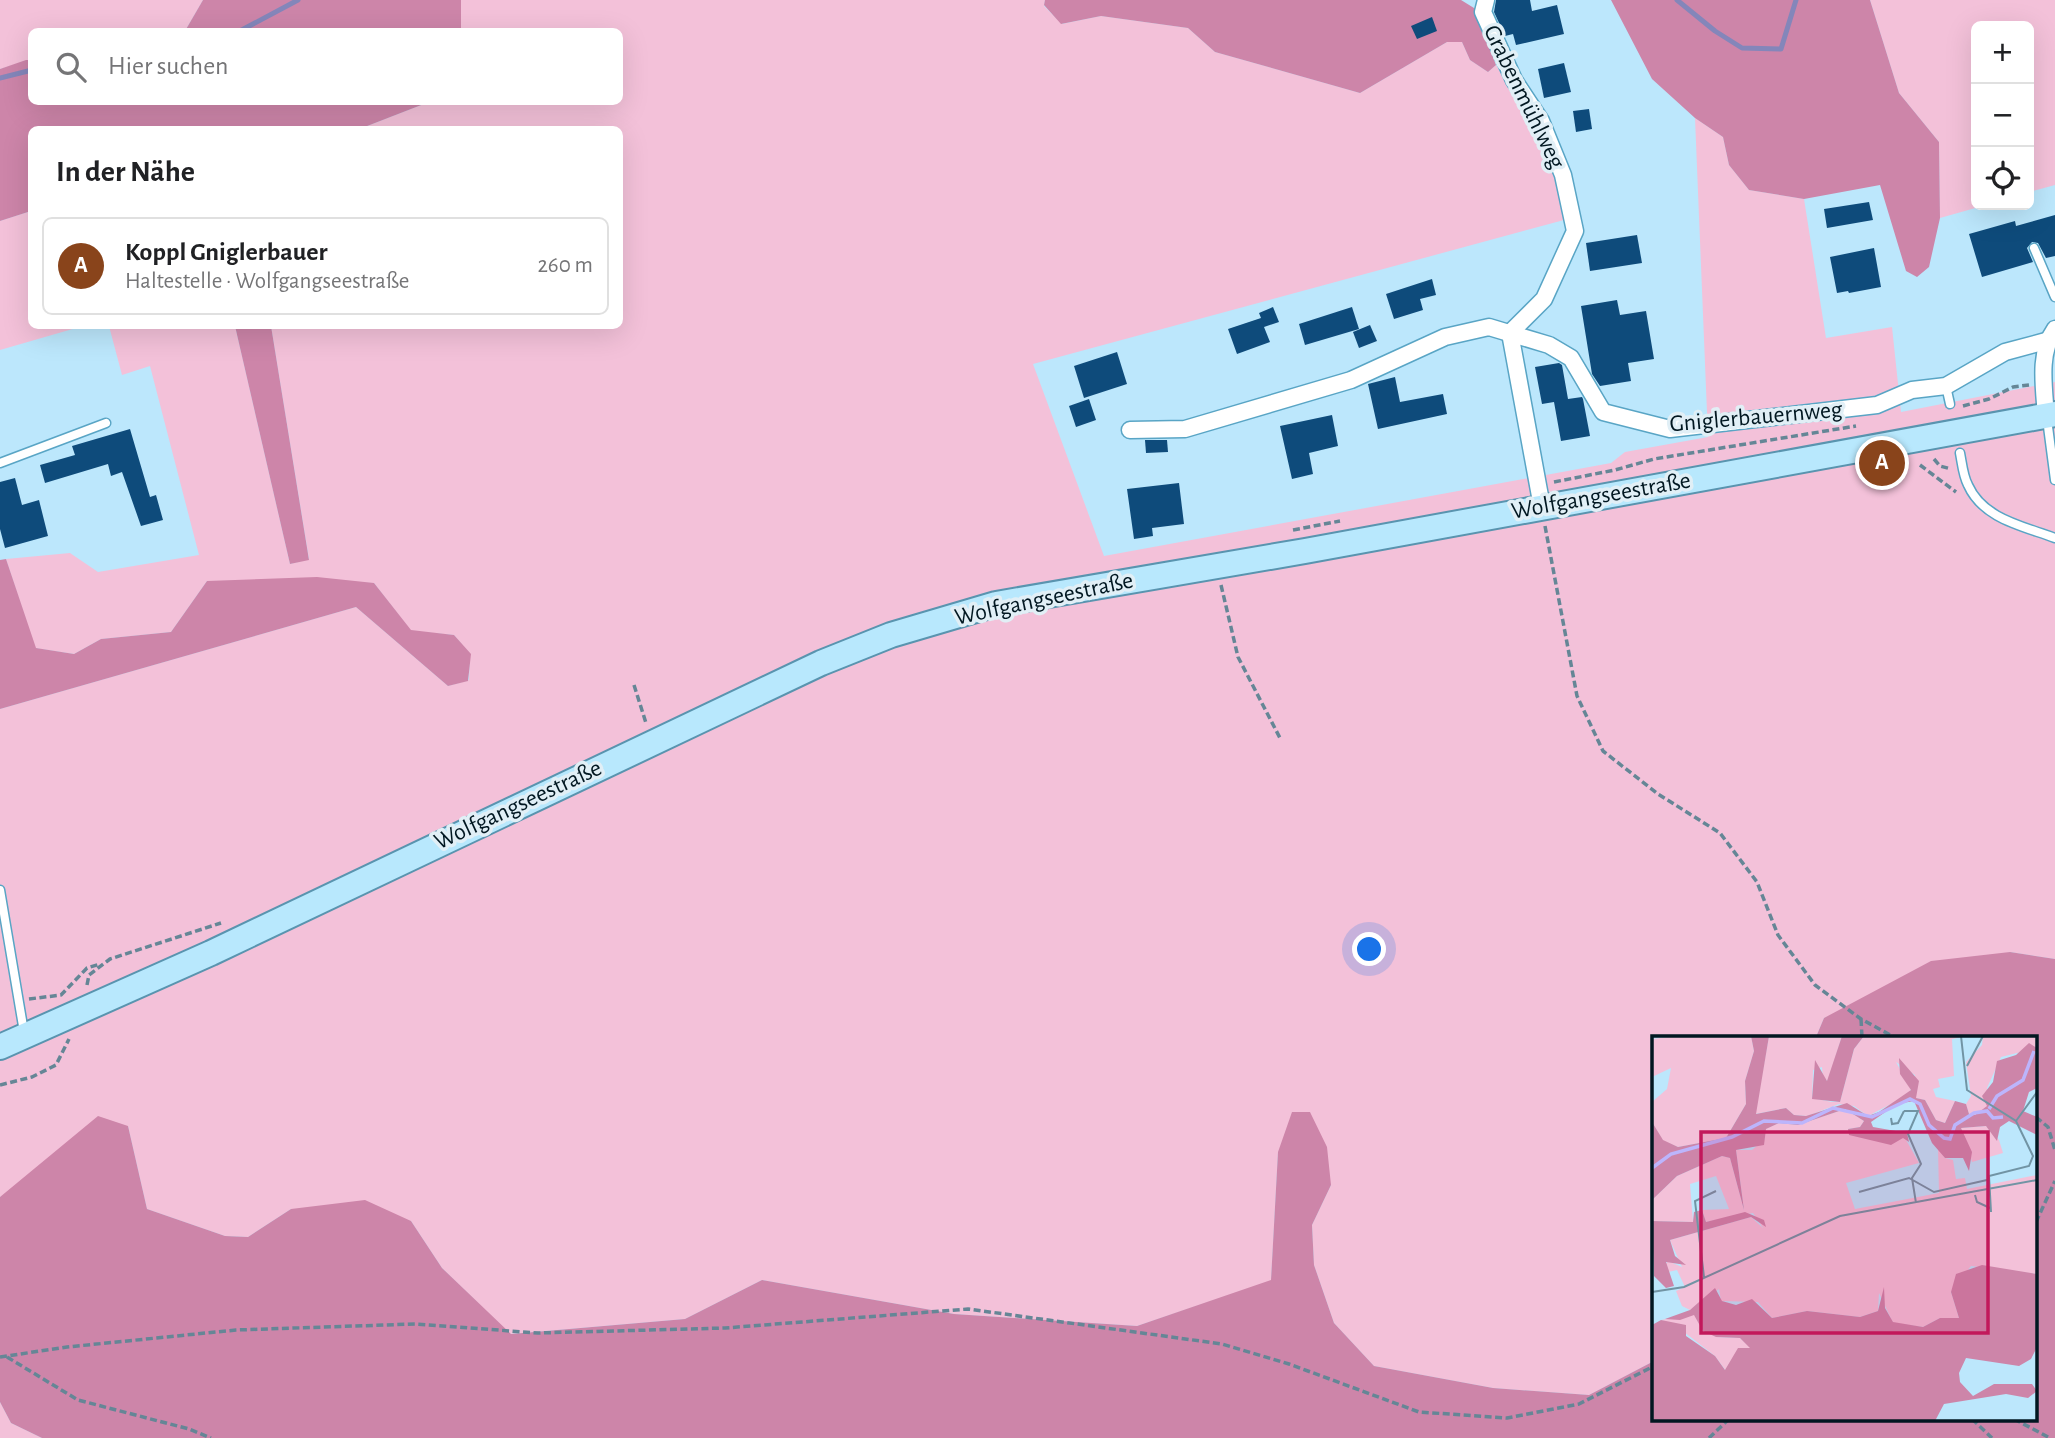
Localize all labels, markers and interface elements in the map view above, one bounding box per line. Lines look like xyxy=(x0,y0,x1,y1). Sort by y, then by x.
map controls xyxy=(1971,21,2034,210)
button: + xyxy=(1971,21,2034,84)
street label: Grabenmühlweg xyxy=(1479,22,1569,173)
search box xyxy=(28,28,623,105)
icon: search xyxy=(52,48,90,86)
text: Hier suchen xyxy=(108,53,229,79)
button: − xyxy=(1971,84,2034,147)
button: locate xyxy=(1971,147,2034,210)
text: In der Nähe xyxy=(56,157,195,187)
text: Koppl Gniglerbauer xyxy=(125,239,328,265)
text: A xyxy=(74,254,88,277)
text: 260 m xyxy=(537,254,593,277)
text: Haltestelle · Wolfgangseestraße xyxy=(125,270,409,293)
street label: Gniglerbauernweg xyxy=(1669,397,1844,437)
pin: A xyxy=(1859,437,1905,489)
street label: Wolfgangseestraße xyxy=(1509,468,1693,524)
street label: Wolfgangseestraße xyxy=(953,568,1135,630)
street label: Wolfgangseestraße xyxy=(431,756,605,854)
your location xyxy=(1352,932,1386,966)
inset map xyxy=(1652,1036,2038,1420)

